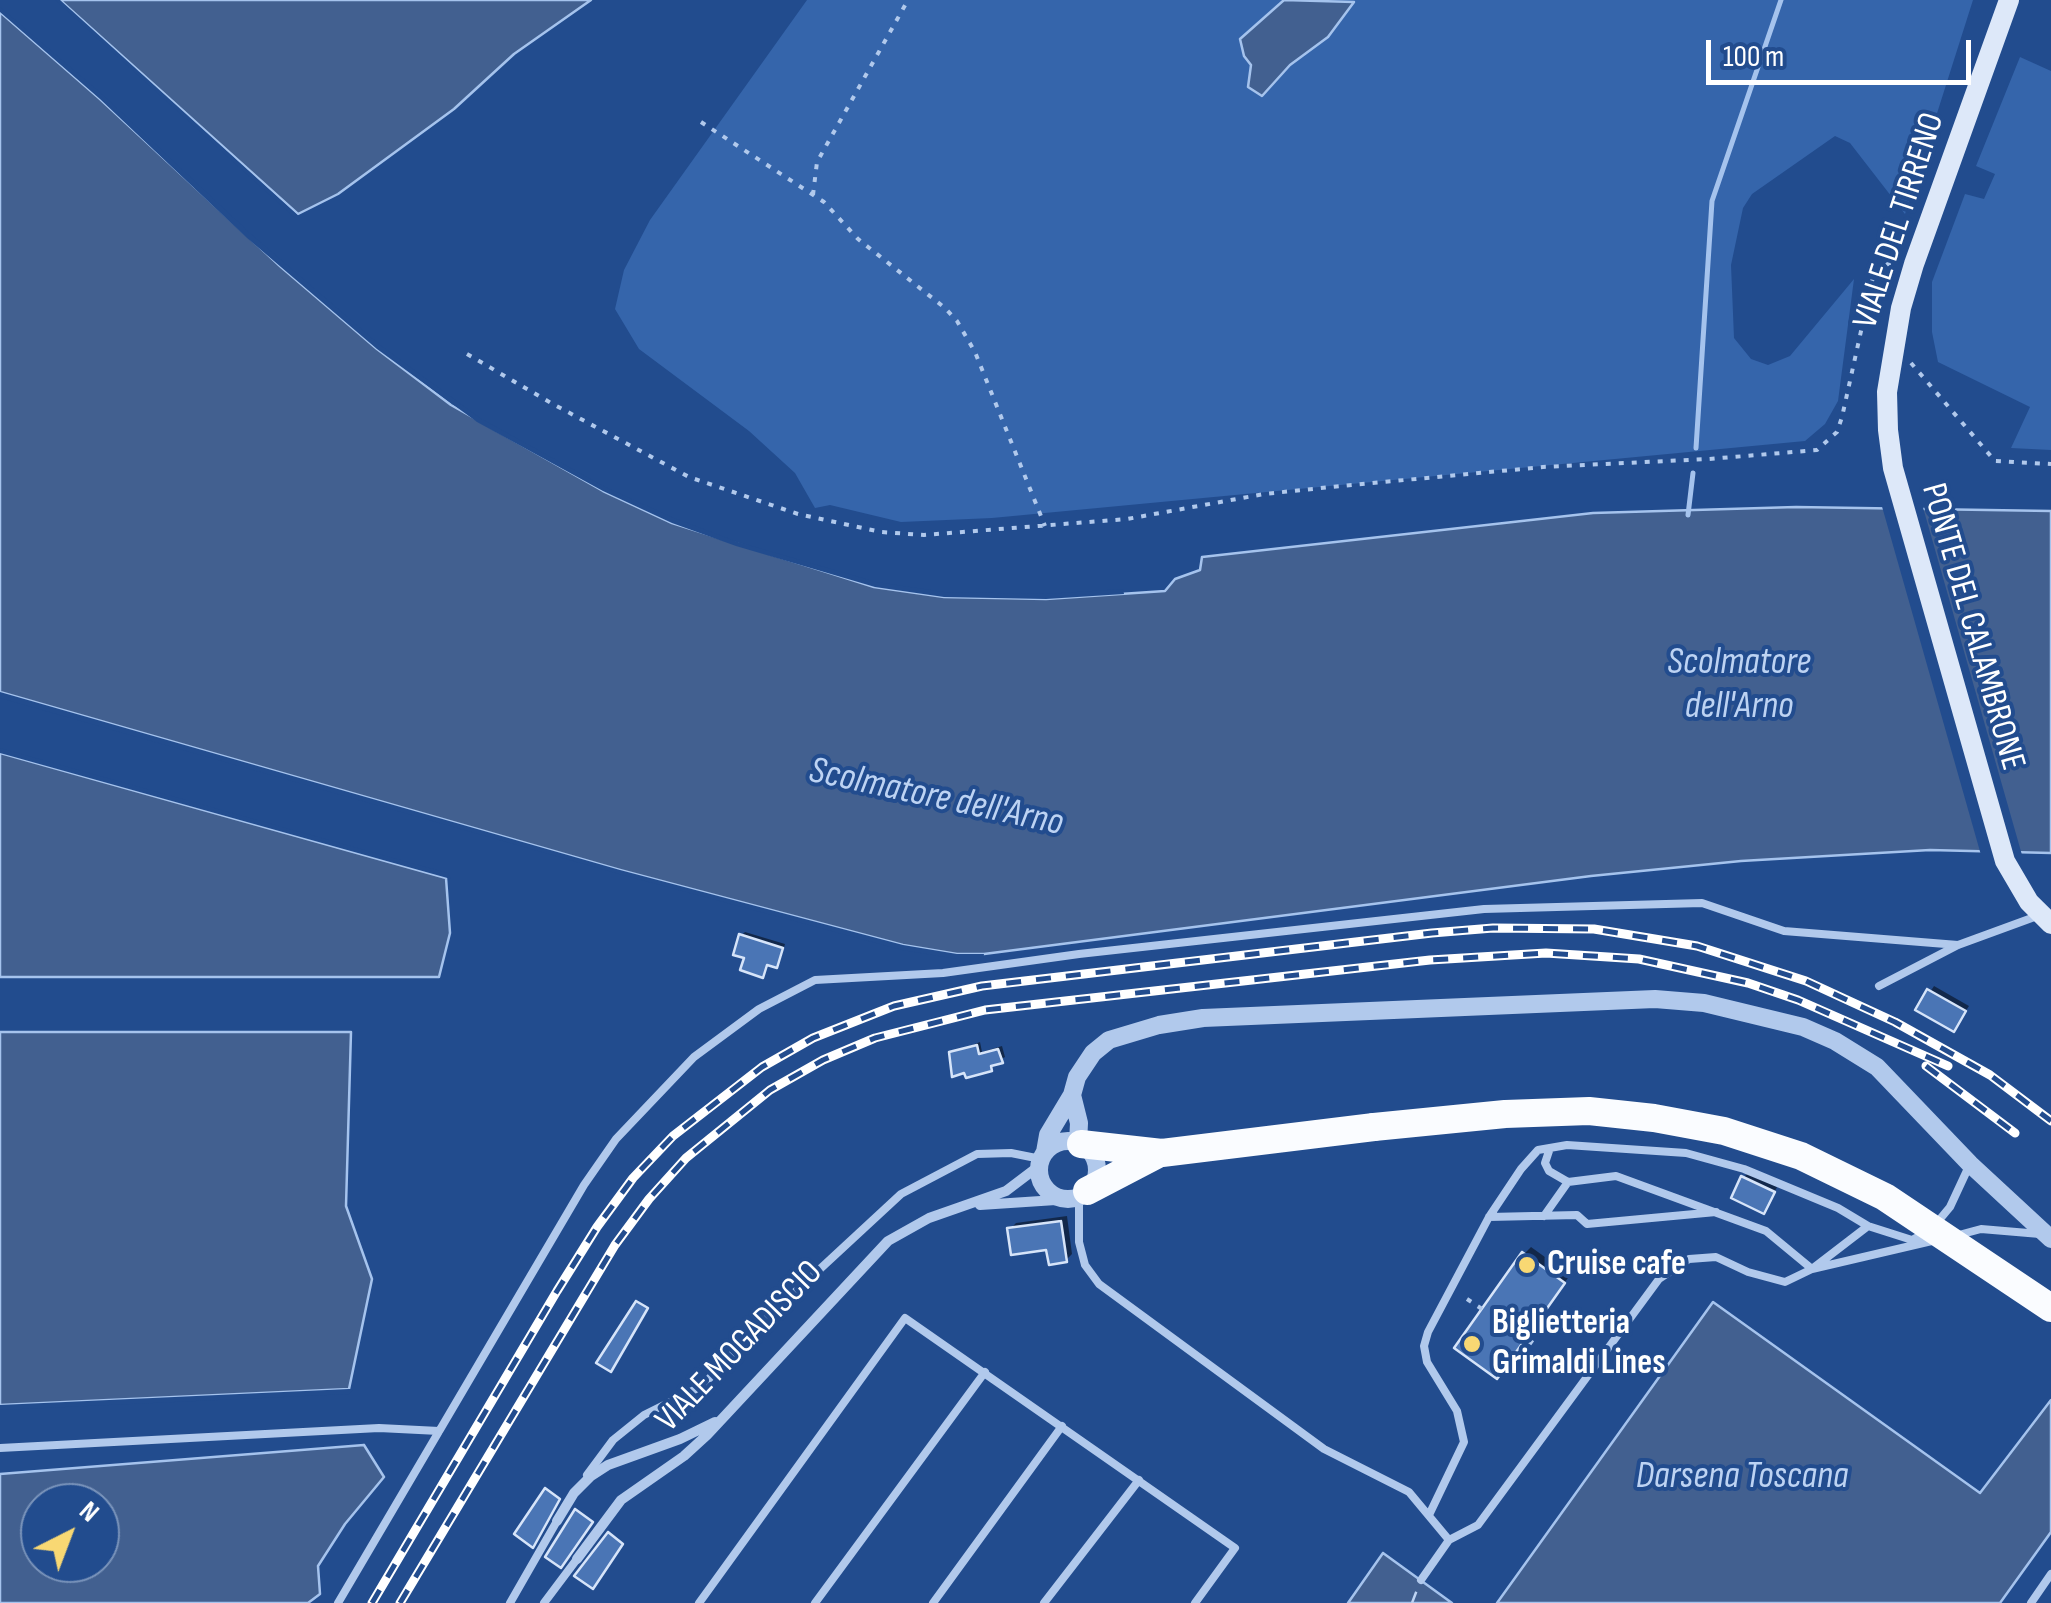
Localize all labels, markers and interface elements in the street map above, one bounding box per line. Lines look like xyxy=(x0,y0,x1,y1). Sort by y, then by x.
scale bar xyxy=(1711,20,1976,82)
text: 100 m xyxy=(1723,39,1784,75)
street label: VIALE DEL TIRRENO xyxy=(1845,108,1955,334)
street label: PONTE DEL CALAMBRONE xyxy=(1911,479,2033,775)
water label: Scolmatore dell'Arno xyxy=(1667,640,1811,729)
water label: Scolmatore dell'Arno xyxy=(805,749,1067,847)
place label: Cruise cafe xyxy=(1547,1244,1686,1286)
street label: VIALE MOGADISCIO xyxy=(648,1253,832,1441)
marker: Cruise cafe xyxy=(1516,1254,1538,1276)
place label: Biglietteria Grimaldi Lines xyxy=(1492,1303,1666,1385)
marker: Biglietteria Grimaldi Lines xyxy=(1461,1333,1483,1355)
water label: Darsena Toscana xyxy=(1636,1454,1848,1500)
north arrow xyxy=(20,1483,120,1583)
text: N xyxy=(72,1495,106,1529)

